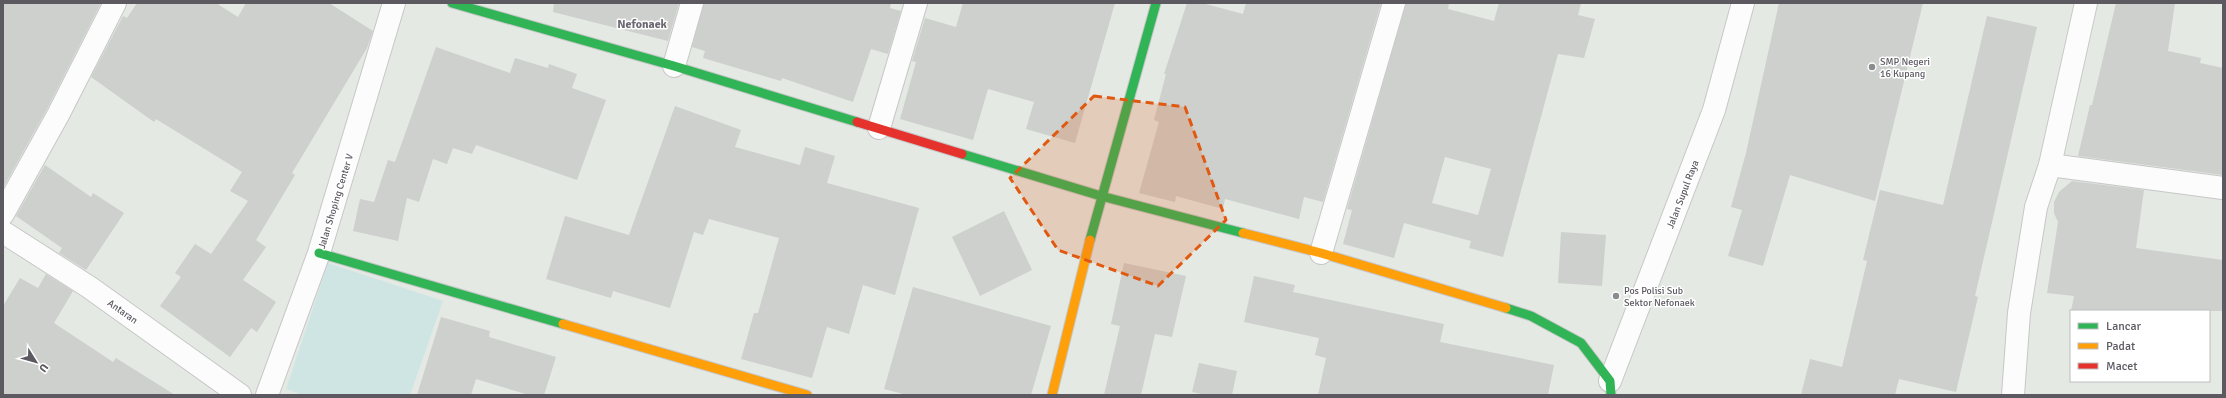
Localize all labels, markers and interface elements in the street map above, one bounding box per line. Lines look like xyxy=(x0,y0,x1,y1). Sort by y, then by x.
district label: Nefonaek xyxy=(617,17,668,32)
place label: SMP Negeri 16 Kupang xyxy=(1880,56,1930,80)
marker: SMP Negeri 16 Kupang xyxy=(1867,62,1877,72)
street label: Jalan Shoping Center V xyxy=(316,152,356,250)
street label: Jalan Supul Raya xyxy=(1664,158,1702,230)
place label: Pos Polisi Sub Sektor Nefonaek xyxy=(1624,285,1695,309)
marker: Pos Polisi Sub Sektor Nefonaek xyxy=(1611,291,1621,301)
street label: Antaran xyxy=(105,297,140,327)
legend xyxy=(2070,310,2210,382)
text: Lancar xyxy=(2106,319,2142,334)
text: Padat xyxy=(2106,339,2135,354)
north arrow xyxy=(16,342,56,382)
text: Macet xyxy=(2106,359,2138,374)
text: U xyxy=(36,361,51,375)

